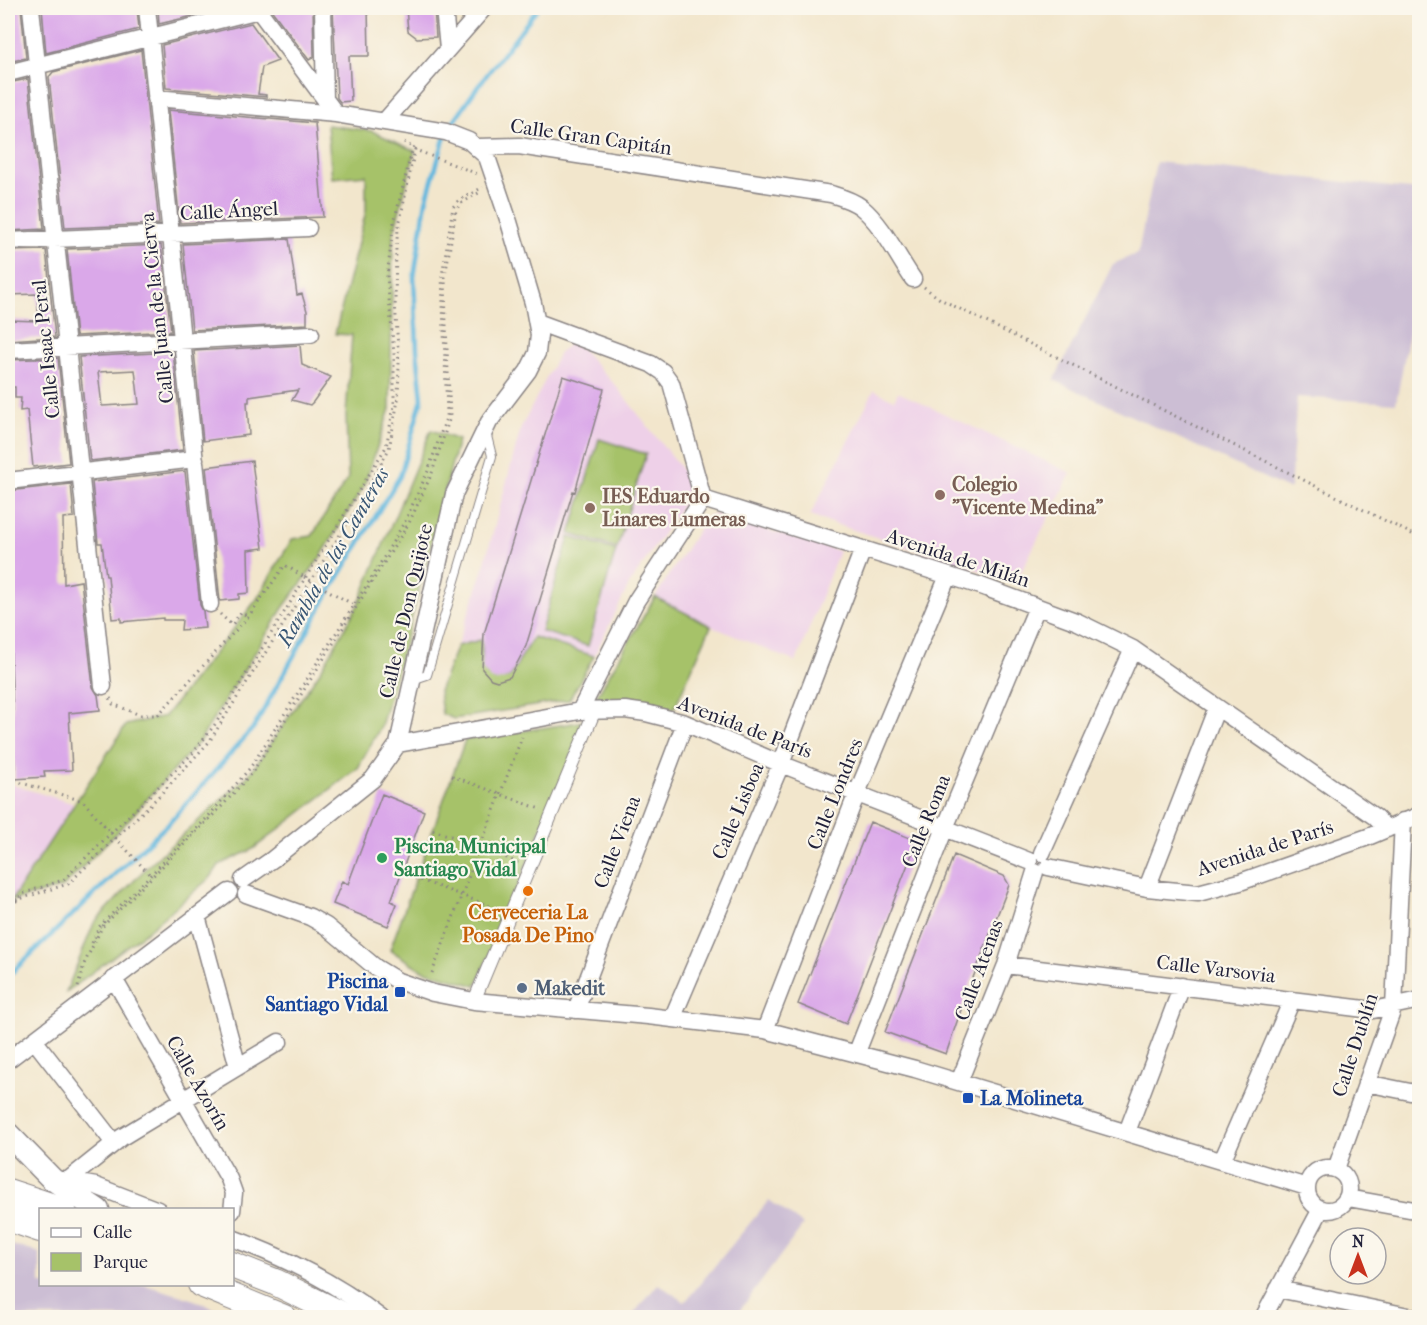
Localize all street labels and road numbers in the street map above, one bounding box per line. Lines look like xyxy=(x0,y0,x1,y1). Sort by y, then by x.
street label: Calle Gran Capitán xyxy=(509,114,674,160)
street label: Calle Ángel xyxy=(179,196,279,225)
street label: Calle Juan de la Cierva xyxy=(135,210,178,405)
street label: Calle Isaac Peral xyxy=(27,278,65,420)
street label: Calle de Don Quijote xyxy=(375,521,437,701)
street label: Avenida de Milán xyxy=(882,524,1033,592)
street label: Avenida de París xyxy=(674,690,815,763)
street label: Calle Londres xyxy=(802,735,868,853)
street label: Calle Lisboa xyxy=(707,758,769,863)
street label: Calle Roma xyxy=(897,771,955,871)
street label: Calle Viena xyxy=(589,792,645,892)
street label: Avenida de París xyxy=(1193,815,1336,881)
street label: Calle Atenas xyxy=(950,916,1008,1024)
street label: Calle Varsovia xyxy=(1155,950,1278,988)
street label: Calle Dublín xyxy=(1327,990,1383,1100)
street label: Calle Azorín xyxy=(162,1031,235,1135)

